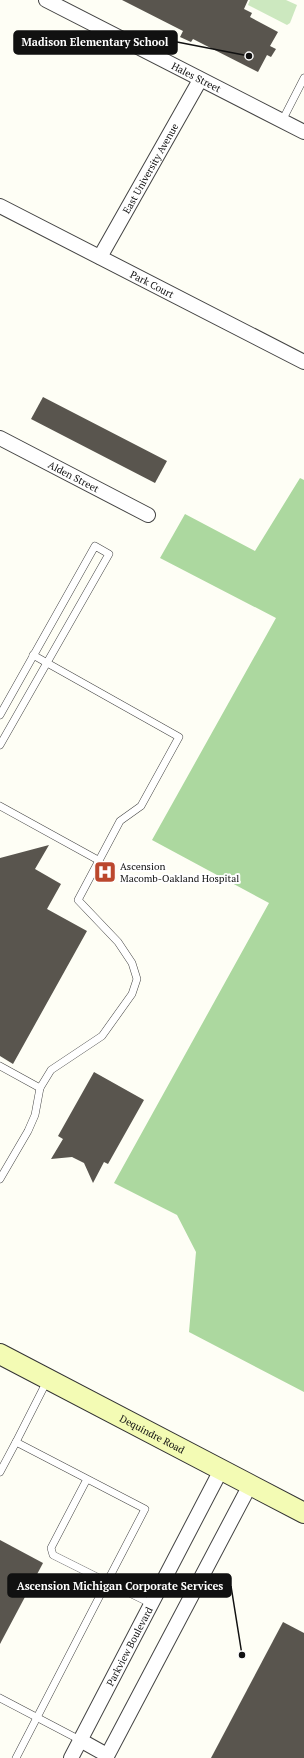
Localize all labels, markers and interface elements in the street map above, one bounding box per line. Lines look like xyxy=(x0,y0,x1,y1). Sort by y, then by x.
callout: Madison Elementary School xyxy=(14,31,177,54)
text: Madison Elementary School xyxy=(22,35,169,49)
street label: Hales Street xyxy=(170,59,224,95)
street label: East University Avenue xyxy=(119,121,181,216)
street label: Park Court xyxy=(128,267,176,301)
street label: Alden Street xyxy=(46,458,102,495)
hospital icon: Ascension Macomb-Oakland Hospital xyxy=(92,859,118,885)
place label: Ascension Macomb-Oakland Hospital xyxy=(120,860,239,885)
street label: Dequindre Road xyxy=(118,1411,188,1456)
callout: Ascension Michigan Corporate Services xyxy=(8,1574,231,1597)
text: Ascension Michigan Corporate Services xyxy=(17,1579,223,1593)
street label: Parkview Boulevard xyxy=(103,1604,155,1688)

